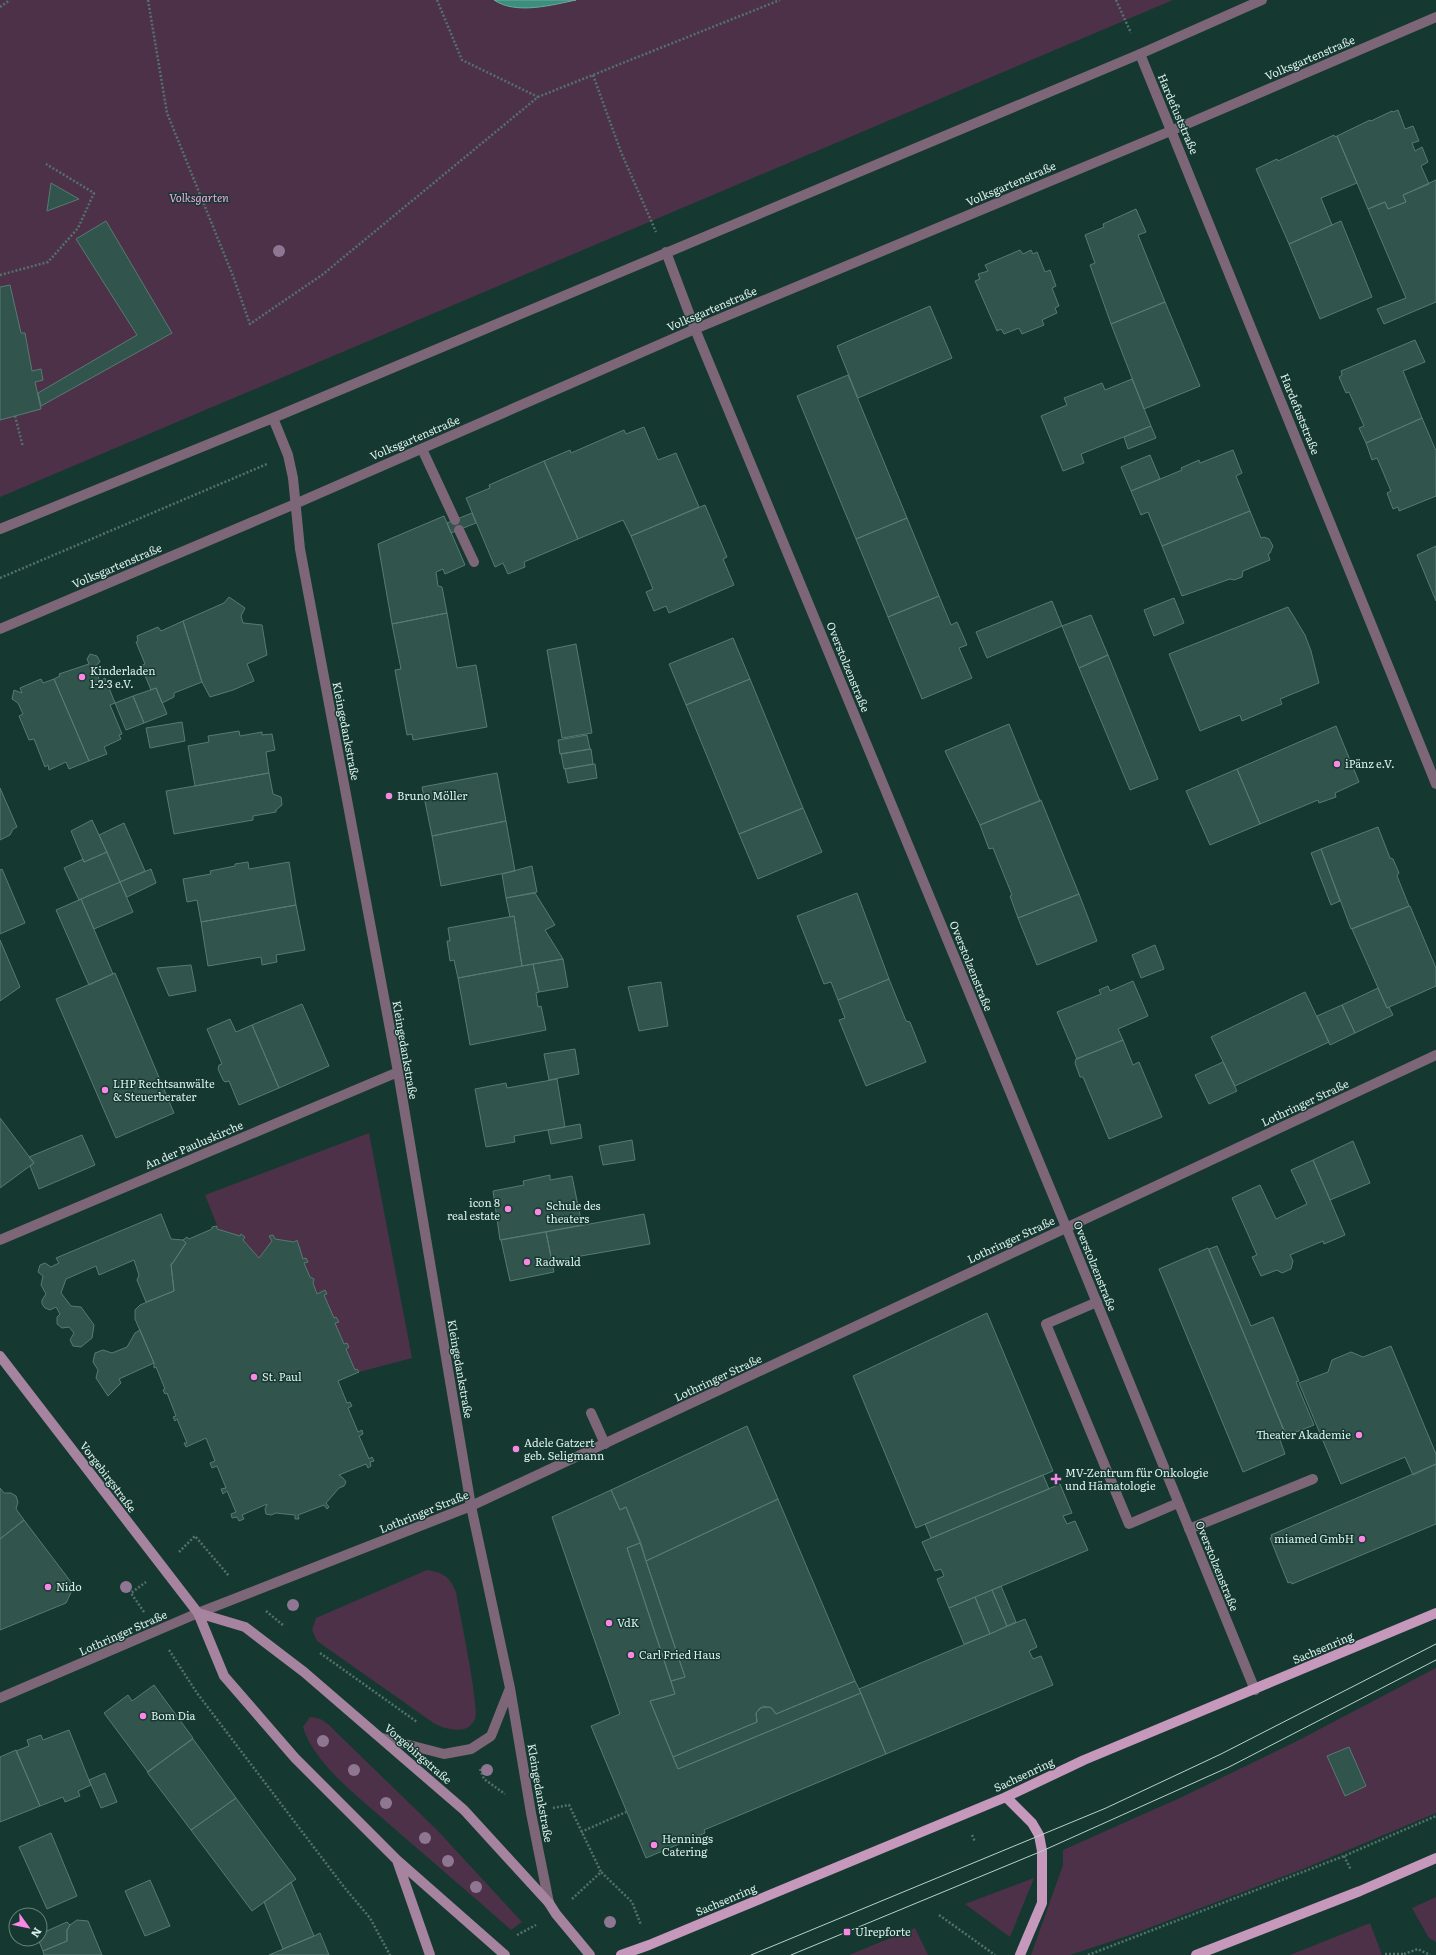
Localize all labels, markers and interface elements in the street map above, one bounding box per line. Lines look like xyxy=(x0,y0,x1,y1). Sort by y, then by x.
street label: Volksgartenstraße xyxy=(1262,31,1357,83)
street label: Hardefuststraße xyxy=(1155,71,1203,157)
street label: Volksgartenstraße xyxy=(963,157,1058,209)
park label: Volksgarten xyxy=(169,189,229,205)
street label: Volksgartenstraße xyxy=(664,282,759,334)
street label: Hardefuststraße xyxy=(1277,371,1325,457)
street label: Volksgartenstraße xyxy=(367,411,462,463)
street label: Volksgartenstraße xyxy=(69,539,164,591)
street label: Overstolzenstraße xyxy=(824,619,874,714)
place label: Kinderladen 1-2-3 e.V. xyxy=(90,662,155,691)
marker: Kinderladen 1-2-3 e.V. xyxy=(77,672,87,682)
street label: Kleingedankstraße xyxy=(330,680,364,782)
place label: iPänz e.V. xyxy=(1345,755,1395,771)
marker: iPänz e.V. xyxy=(1332,759,1342,769)
place label: Bruno Möller xyxy=(397,787,468,803)
marker: Bruno Möller xyxy=(384,791,394,801)
street label: Overstolzenstraße xyxy=(947,918,997,1013)
street label: Kleingedankstraße xyxy=(389,999,423,1101)
place label: LHP Rechtsanwälte & Steuerberater xyxy=(113,1075,215,1104)
street label: Lothringer Straße xyxy=(1258,1075,1351,1129)
marker: LHP Rechtsanwälte & Steuerberater xyxy=(100,1085,110,1095)
street label: An der Pauluskirche xyxy=(142,1116,246,1172)
place label: icon 8 real estate xyxy=(447,1194,500,1223)
place label: Schule des theaters xyxy=(546,1197,601,1226)
marker: icon 8 real estate xyxy=(503,1204,513,1214)
marker: Schule des theaters xyxy=(533,1207,543,1217)
street label: Lothringer Straße xyxy=(964,1212,1057,1266)
street label: Overstolzenstraße xyxy=(1071,1218,1121,1313)
place label: Radwald xyxy=(535,1253,581,1269)
marker: Radwald xyxy=(522,1257,532,1267)
street label: Kleingedankstraße xyxy=(444,1318,478,1420)
street label: Lothringer Straße xyxy=(671,1350,764,1404)
place label: St. Paul xyxy=(262,1368,302,1384)
marker: St. Paul xyxy=(249,1372,259,1382)
place label: Theater Akademie xyxy=(1256,1426,1351,1442)
marker: Theater Akademie xyxy=(1354,1430,1364,1440)
place label: Adele Gatzert geb. Seligmann xyxy=(524,1434,604,1463)
street label: Vorgebirgstraße xyxy=(77,1438,141,1515)
marker: Adele Gatzert geb. Seligmann xyxy=(511,1444,521,1454)
place label: MV-Zentrum für Onkologie und Hämatologie xyxy=(1065,1464,1209,1493)
marker: MV-Zentrum für Onkologie und Hämatologie xyxy=(1050,1473,1062,1485)
street label: Lothringer Straße xyxy=(377,1486,471,1536)
street label: Overstolzenstraße xyxy=(1193,1518,1243,1613)
place label: miamed GmbH xyxy=(1274,1530,1354,1546)
marker: miamed GmbH xyxy=(1357,1534,1367,1544)
place label: Nido xyxy=(56,1578,82,1594)
marker: Nido xyxy=(43,1582,53,1592)
street label: Lothringer Straße xyxy=(76,1605,169,1659)
place label: VdK xyxy=(617,1614,640,1630)
marker: VdK xyxy=(604,1618,614,1628)
street label: Sachsenring xyxy=(1290,1627,1356,1667)
place label: Carl Fried Haus xyxy=(639,1646,720,1662)
marker: Carl Fried Haus xyxy=(626,1650,636,1660)
place label: Bom Dia xyxy=(151,1707,196,1723)
marker: Bom Dia xyxy=(138,1711,148,1721)
street label: Vorgebirgstraße xyxy=(381,1719,456,1787)
street label: Kleingedankstraße xyxy=(524,1742,558,1844)
street label: Sachsenring xyxy=(991,1753,1057,1795)
place label: Hennings Catering xyxy=(662,1830,713,1859)
marker: Hennings Catering xyxy=(649,1840,659,1850)
street label: Sachsenring xyxy=(693,1879,759,1919)
north arrow xyxy=(8,1907,48,1947)
place label: Ulrepforte xyxy=(855,1923,911,1939)
text: N xyxy=(28,1925,46,1941)
marker: Ulrepforte xyxy=(842,1927,852,1937)

